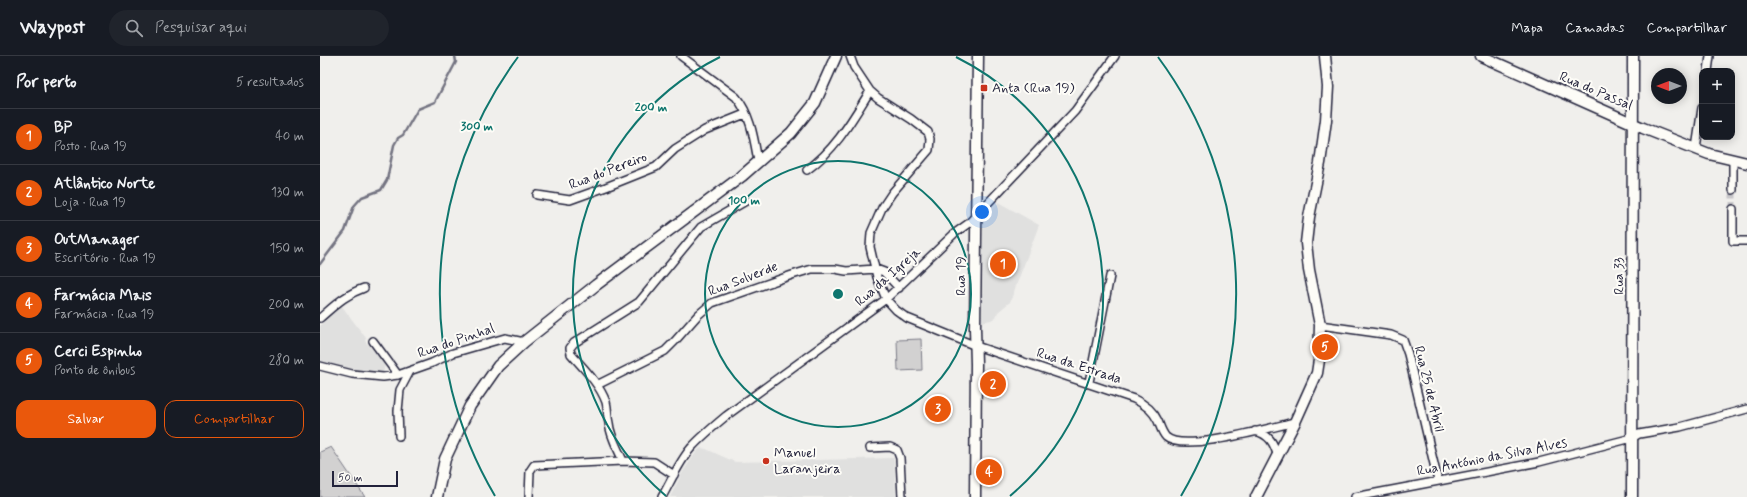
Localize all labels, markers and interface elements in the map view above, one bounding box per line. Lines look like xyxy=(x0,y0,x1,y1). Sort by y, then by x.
search box xyxy=(109,10,389,46)
text: Waypost xyxy=(20,15,85,40)
icon: search xyxy=(123,17,145,39)
text: Pesquisar aqui xyxy=(155,18,247,38)
text: Mapa xyxy=(1511,19,1543,37)
text: Camadas xyxy=(1565,19,1624,37)
text: Compartilhar xyxy=(1646,19,1727,37)
street label: Rua do Passal xyxy=(1557,68,1635,114)
north arrow xyxy=(1651,68,1687,104)
map controls xyxy=(1699,68,1735,140)
button: + xyxy=(1699,68,1735,104)
text: Por perto xyxy=(16,71,77,93)
text: 5 resultados xyxy=(236,74,304,91)
place label: Anta (Rua 19) xyxy=(992,79,1075,97)
marker: Anta (Rua 19) xyxy=(979,83,989,93)
text: 200 m xyxy=(635,100,668,116)
button: − xyxy=(1699,104,1735,140)
text: BP xyxy=(54,118,72,138)
text: 300 m xyxy=(461,119,494,135)
text: 1 xyxy=(26,128,32,145)
text: 40 m xyxy=(275,128,304,145)
text: Posto · Rua 19 xyxy=(54,138,127,155)
street label: Rua do Pereiro xyxy=(566,148,650,194)
text: Atlântico Norte xyxy=(54,174,155,194)
text: 2 xyxy=(26,184,32,201)
text: 130 m xyxy=(271,184,304,201)
text: 100 m xyxy=(728,193,761,209)
text: Loja · Rua 19 xyxy=(54,194,126,211)
your location xyxy=(972,202,992,222)
text: OutManager xyxy=(54,230,139,250)
text: 3 xyxy=(26,240,32,257)
text: 150 m xyxy=(270,240,304,257)
street label: Rua da Igreja xyxy=(851,243,925,311)
pin: 1 xyxy=(990,249,1016,279)
text: Escritório · Rua 19 xyxy=(54,250,156,267)
street label: Rua 19 xyxy=(952,256,970,296)
street label: Rua Solverde xyxy=(706,257,780,301)
street label: Rua 33 xyxy=(1610,257,1628,295)
text: Farmácia Mais xyxy=(54,286,152,306)
centre of rings xyxy=(831,287,845,301)
text: 4 xyxy=(25,296,33,313)
text: 200 m xyxy=(269,296,304,313)
text: Farmácia · Rua 19 xyxy=(54,306,154,323)
street label: Rua do Pinhal xyxy=(415,319,497,363)
pin: 5 xyxy=(1312,332,1338,362)
text: Cerci Espinho xyxy=(54,342,142,362)
street label: Rua da Estrada xyxy=(1034,344,1124,388)
street label: Rua 25 de Abril xyxy=(1410,344,1448,434)
text: 5 xyxy=(25,352,33,369)
text: 280 m xyxy=(269,352,304,369)
text: Ponto de ônibus xyxy=(54,362,135,379)
pin: 2 xyxy=(980,369,1006,399)
pin: 3 xyxy=(925,394,951,424)
button: Salvar xyxy=(16,400,156,438)
button: Compartilhar xyxy=(164,400,304,438)
street label: Rua António da Silva Alves xyxy=(1415,433,1569,480)
place label: Manuel Laranjeira xyxy=(774,444,840,478)
marker: Manuel Laranjeira xyxy=(761,456,771,466)
pin: 4 xyxy=(976,457,1002,487)
scale bar xyxy=(332,469,398,488)
text: 50 m xyxy=(338,471,363,485)

